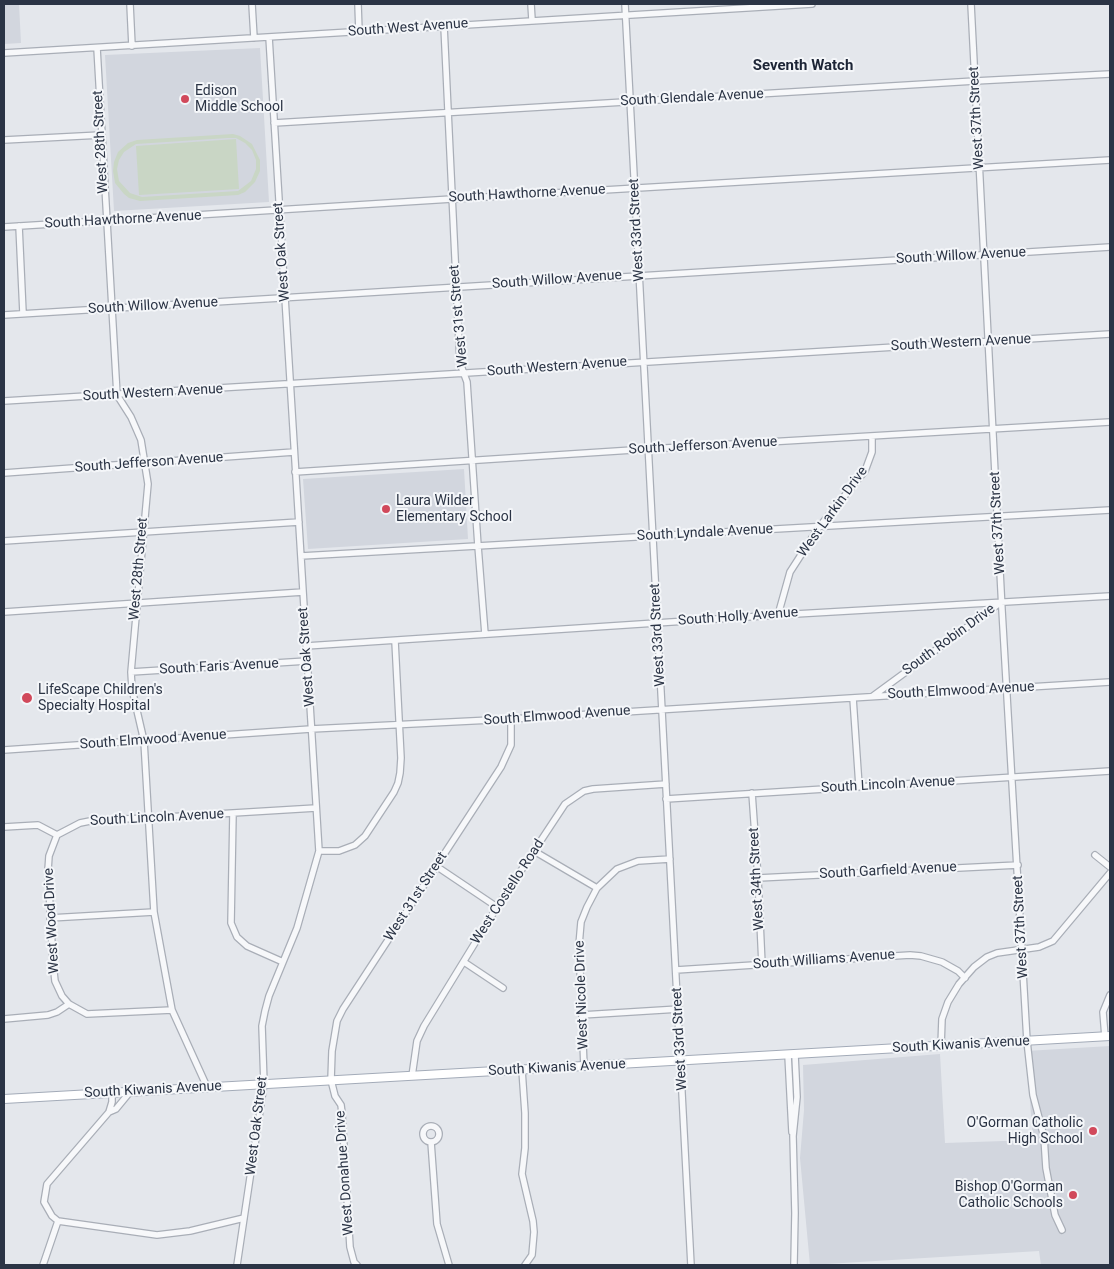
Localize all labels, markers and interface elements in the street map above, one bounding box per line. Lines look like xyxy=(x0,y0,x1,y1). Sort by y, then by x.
street label: South West Avenue xyxy=(347,15,469,41)
district label: Seventh Watch xyxy=(753,57,853,75)
street label: West 37th Street xyxy=(966,66,988,170)
place label: Edison Middle School xyxy=(195,83,283,115)
street label: South Glendale Avenue xyxy=(620,86,764,110)
street label: West 28th Street xyxy=(90,90,112,194)
marker: Edison Middle School xyxy=(179,93,191,105)
street label: West 33rd Street xyxy=(626,178,648,282)
street label: South Hawthorne Avenue xyxy=(448,181,606,207)
street label: West Oak Street xyxy=(270,202,294,302)
street label: South Hawthorne Avenue xyxy=(44,207,202,233)
street label: South Willow Avenue xyxy=(896,244,1026,268)
street label: West 31st Street xyxy=(446,264,472,368)
street label: South Willow Avenue xyxy=(491,267,623,293)
street label: South Willow Avenue xyxy=(88,294,218,318)
street label: South Western Avenue xyxy=(890,331,1032,355)
street label: South Western Avenue xyxy=(486,354,628,380)
street label: South Western Avenue xyxy=(82,381,224,405)
street label: South Jefferson Avenue xyxy=(628,434,778,458)
street label: South Jefferson Avenue xyxy=(74,449,224,477)
street label: West Larkin Drive xyxy=(794,463,872,561)
street label: West 37th Street xyxy=(987,471,1009,575)
place label: Laura Wilder Elementary School xyxy=(396,493,512,526)
marker: Laura Wilder Elementary School xyxy=(380,503,392,515)
street label: West 28th Street xyxy=(126,517,152,621)
street label: South Lyndale Avenue xyxy=(636,521,774,545)
street label: West 33rd Street xyxy=(647,583,669,687)
street label: South Robin Drive xyxy=(899,601,999,679)
street label: South Holly Avenue xyxy=(677,604,799,630)
street label: West Oak Street xyxy=(295,607,319,707)
street label: South Faris Avenue xyxy=(159,655,279,679)
street label: South Elmwood Avenue xyxy=(887,679,1035,703)
place label: LifeScape Children's Specialty Hospital xyxy=(38,682,163,714)
marker: LifeScape Children's Specialty Hospital xyxy=(20,691,34,705)
street label: South Elmwood Avenue xyxy=(483,702,631,730)
street label: South Elmwood Avenue xyxy=(79,726,227,754)
street label: South Lincoln Avenue xyxy=(821,773,955,797)
street label: South Lincoln Avenue xyxy=(90,806,224,830)
street label: West 34th Street xyxy=(746,827,768,931)
street label: West Costello Road xyxy=(468,836,548,948)
street label: West 31st Street xyxy=(381,849,451,945)
street label: South Garfield Avenue xyxy=(819,859,957,883)
street label: West Wood Drive xyxy=(41,868,63,974)
street label: West 37th Street xyxy=(1010,875,1032,979)
street label: West Nicole Drive xyxy=(572,940,592,1050)
street label: South Williams Avenue xyxy=(752,947,896,973)
street label: West 33rd Street xyxy=(669,987,691,1091)
street label: South Kiwanis Avenue xyxy=(892,1033,1030,1057)
street label: South Kiwanis Avenue xyxy=(488,1056,626,1080)
street label: West Oak Street xyxy=(243,1076,271,1176)
street label: South Kiwanis Avenue xyxy=(84,1078,222,1102)
street label: West Donahue Drive xyxy=(332,1110,358,1236)
place label: O'Gorman Catholic High School xyxy=(966,1115,1083,1148)
marker: O'Gorman Catholic High School xyxy=(1087,1125,1099,1137)
place label: Bishop O'Gorman Catholic Schools xyxy=(955,1179,1063,1212)
marker: Bishop O'Gorman Catholic Schools xyxy=(1067,1189,1079,1201)

